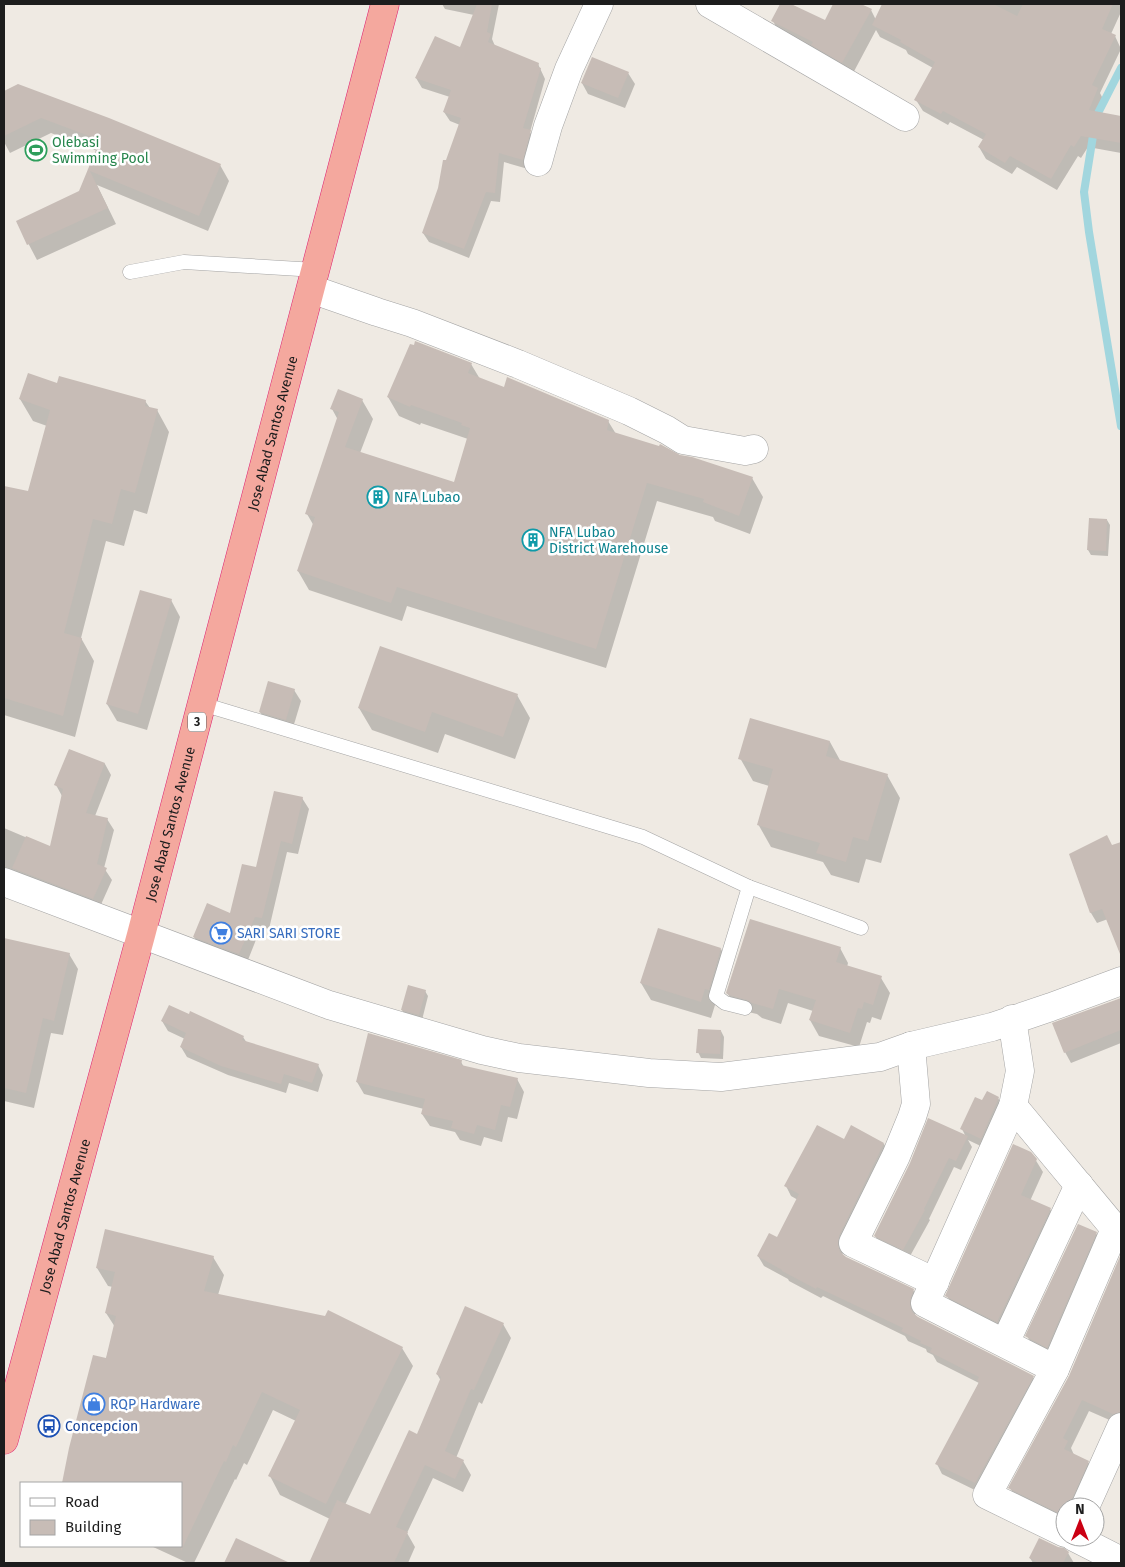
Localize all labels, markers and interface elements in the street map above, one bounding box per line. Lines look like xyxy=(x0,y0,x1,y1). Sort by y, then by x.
place label: Olebasi Swimming Pool xyxy=(52,134,149,167)
sports icon: Olebasi Swimming Pool xyxy=(24,138,48,162)
street label: Jose Abad Santos Avenue xyxy=(244,354,301,513)
building icon: NFA Lubao xyxy=(366,485,390,509)
place label: NFA Lubao xyxy=(394,489,460,506)
place label: NFA Lubao District Warehouse xyxy=(549,524,668,557)
building icon: NFA Lubao District Warehouse xyxy=(521,528,545,552)
road number: 3 xyxy=(188,712,206,732)
street label: Jose Abad Santos Avenue xyxy=(142,745,199,903)
supermarket icon: SARI SARI STORE xyxy=(209,921,233,945)
place label: SARI SARI STORE xyxy=(237,925,341,942)
street label: Jose Abad Santos Avenue xyxy=(36,1137,94,1295)
shop icon: RQP Hardware xyxy=(82,1392,106,1416)
place label: RQP Hardware xyxy=(110,1396,200,1413)
bus stop icon: Concepcion xyxy=(37,1414,61,1438)
place label: Concepcion xyxy=(65,1418,138,1435)
legend xyxy=(20,1482,182,1547)
text: Road xyxy=(65,1493,100,1511)
north arrow xyxy=(1055,1497,1105,1547)
text: N xyxy=(1075,1501,1085,1518)
text: Building xyxy=(65,1518,121,1536)

